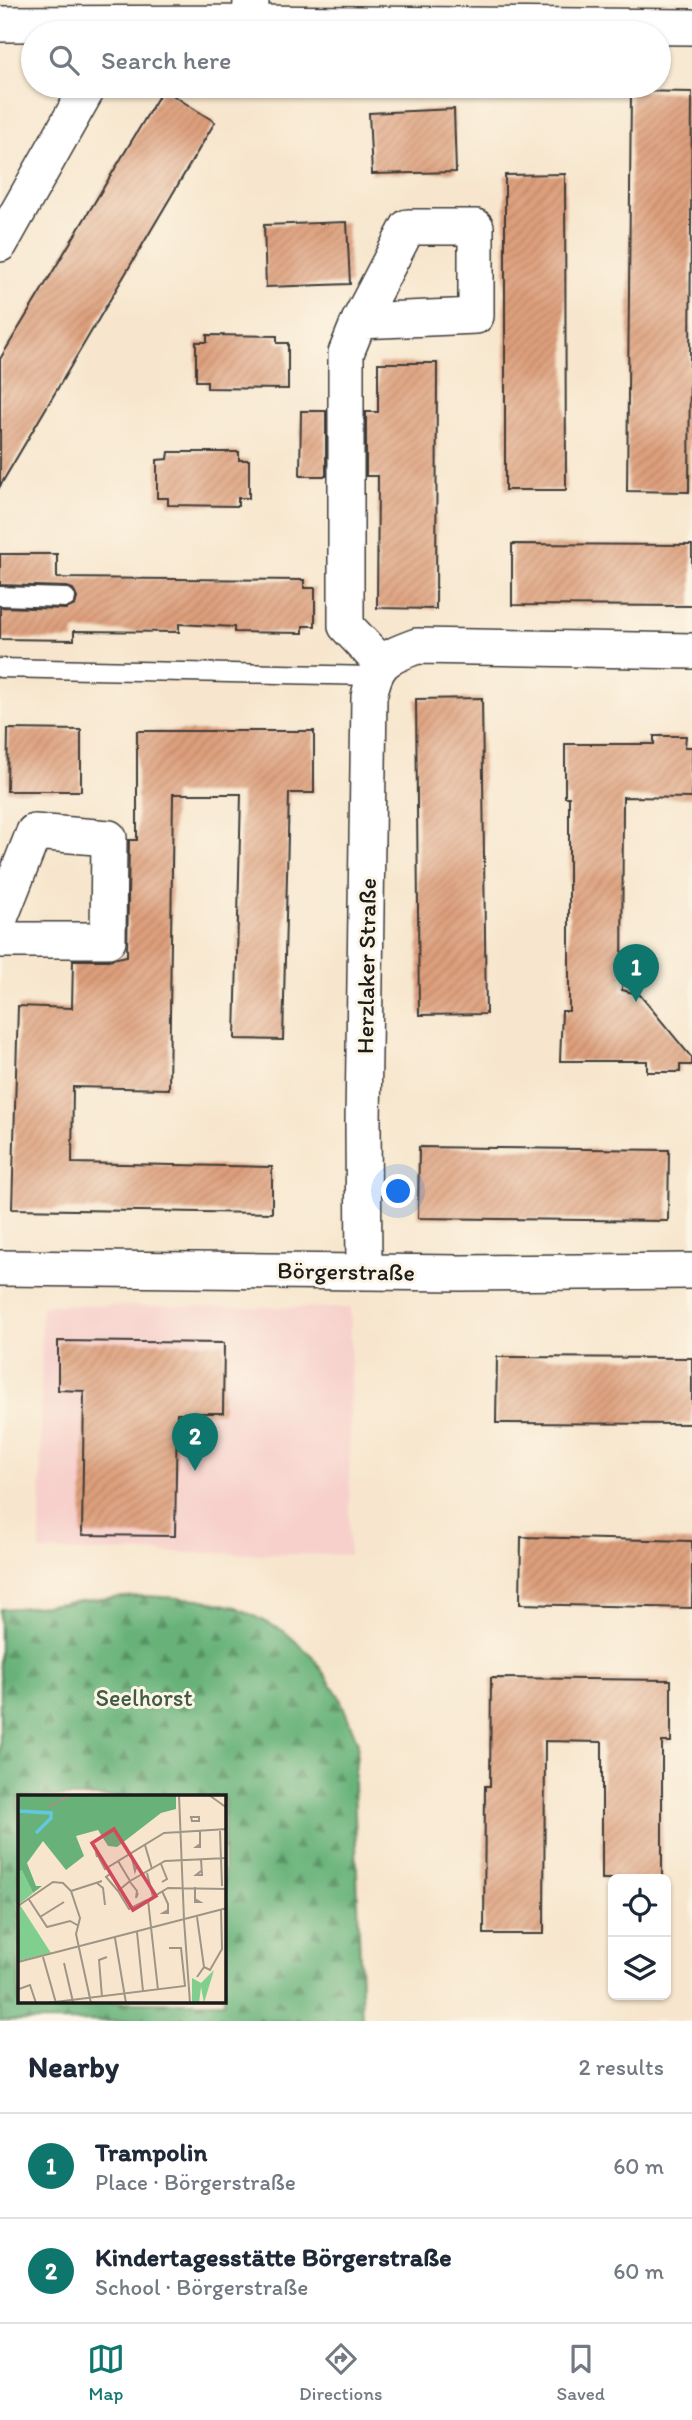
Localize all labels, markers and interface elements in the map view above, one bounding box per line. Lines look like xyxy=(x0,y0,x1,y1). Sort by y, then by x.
search box xyxy=(21,21,671,98)
icon: search xyxy=(45,41,83,79)
text: Search here xyxy=(101,44,231,76)
street label: Herzlaker Straße xyxy=(350,878,382,1054)
pin: 1 xyxy=(613,944,659,1002)
your location xyxy=(381,1174,415,1208)
street label: Börgerstraße xyxy=(277,1255,415,1287)
pin: 2 xyxy=(172,1413,218,1471)
park label: Seelhorst xyxy=(96,1683,192,1712)
inset map xyxy=(18,1795,226,2004)
map controls xyxy=(608,1874,671,2000)
button: locate xyxy=(608,1874,671,1937)
button: layers xyxy=(608,1937,671,2000)
text: Nearby xyxy=(28,2048,119,2085)
text: 2 results xyxy=(578,2053,664,2081)
text: Trampolin xyxy=(95,2136,207,2168)
text: 1 xyxy=(46,2152,56,2180)
text: 60 m xyxy=(613,2152,664,2180)
text: Place · Börgerstraße xyxy=(95,2168,296,2196)
text: Kindertagesstätte Börgerstraße xyxy=(95,2241,452,2273)
text: 2 xyxy=(45,2257,57,2285)
text: 60 m xyxy=(613,2257,664,2285)
text: School · Börgerstraße xyxy=(95,2273,308,2301)
tab: Map xyxy=(87,2340,125,2405)
tab: Directions xyxy=(299,2340,383,2405)
tab: Saved xyxy=(557,2340,605,2405)

